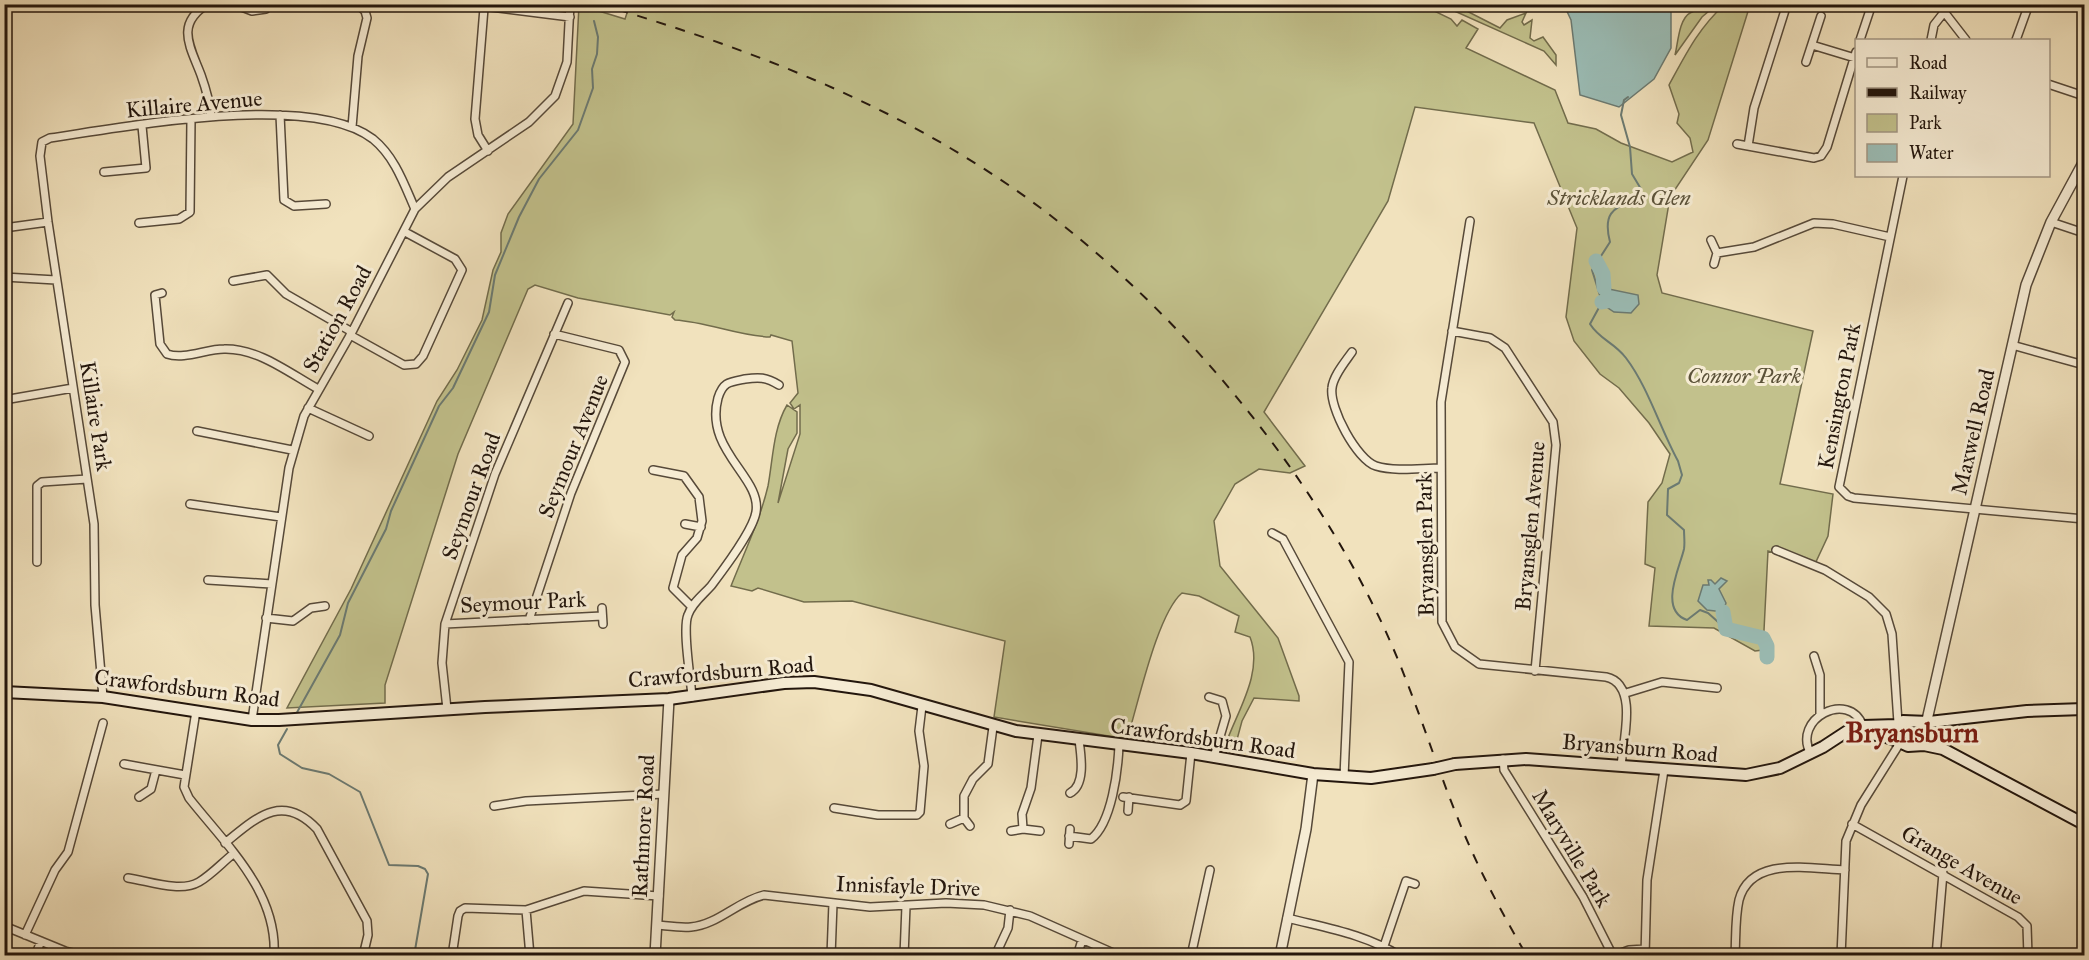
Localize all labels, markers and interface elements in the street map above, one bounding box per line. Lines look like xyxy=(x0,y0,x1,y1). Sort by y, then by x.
legend xyxy=(1855,39,2050,177)
text: Road xyxy=(1909,52,1947,74)
text: Railway xyxy=(1909,82,1967,104)
street label: Killaire Avenue xyxy=(125,85,263,123)
text: Park xyxy=(1909,112,1942,134)
text: Water xyxy=(1909,142,1954,164)
park label: Stricklands Glen xyxy=(1546,184,1691,211)
street label: Station Road xyxy=(297,261,377,377)
street label: Kensington Park xyxy=(1812,320,1867,471)
street label: Killaire Park xyxy=(74,359,118,474)
park label: Connor Park xyxy=(1687,362,1801,389)
street label: Maxwell Road xyxy=(1945,366,2001,498)
street label: Seymour Avenue xyxy=(532,370,614,522)
street label: Seymour Road xyxy=(436,429,506,563)
street label: Bryansglen Avenue xyxy=(1509,440,1551,612)
street label: Bryansglen Park xyxy=(1410,472,1440,617)
street label: Seymour Park xyxy=(459,585,587,619)
street label: Crawfordsburn Road xyxy=(627,650,815,694)
street label: Crawfordsburn Road xyxy=(93,663,281,713)
street label: Crawfordsburn Road xyxy=(1109,712,1297,764)
district label: Bryansburn xyxy=(1845,715,1979,750)
street label: Bryansburn Road xyxy=(1561,728,1719,768)
street label: Rathmore Road xyxy=(626,754,660,898)
street label: Maryville Park xyxy=(1526,784,1618,913)
street label: Grange Avenue xyxy=(1896,819,2028,911)
street label: Innisfayle Drive xyxy=(835,870,981,902)

